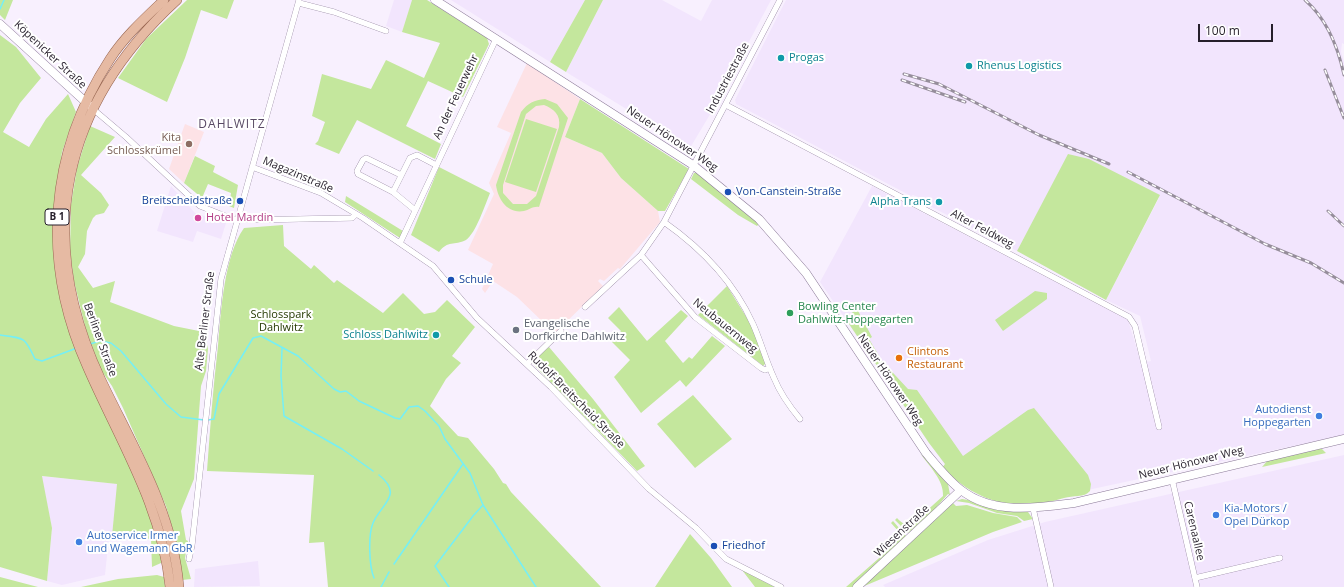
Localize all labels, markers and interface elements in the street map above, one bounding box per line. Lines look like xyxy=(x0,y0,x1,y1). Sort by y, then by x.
scale bar xyxy=(1200,16,1275,42)
street label: Köpenicker Straße xyxy=(11,18,89,92)
text: 100 m xyxy=(1205,22,1240,39)
street label: Industriestraße xyxy=(704,40,752,116)
place label: Progas xyxy=(789,51,824,65)
street label: An der Feuerwehr xyxy=(431,53,481,141)
marker: Progas xyxy=(776,53,786,63)
place label: Rhenus Logistics xyxy=(977,59,1062,73)
marker: Rhenus Logistics xyxy=(964,61,974,71)
street label: Neuer Hönower Weg xyxy=(624,104,720,174)
district label: DAHLWITZ xyxy=(198,118,266,132)
place label: Kita Schlosskrümel xyxy=(107,131,181,157)
marker: Kita Schlosskrümel xyxy=(184,139,194,149)
street label: Magazinstraße xyxy=(261,154,335,196)
place label: Von-Canstein-Straße xyxy=(736,185,841,199)
marker: Von-Canstein-Straße xyxy=(723,187,733,197)
place label: Breitscheidstraße xyxy=(142,194,232,208)
place label: Alpha Trans xyxy=(870,195,931,209)
marker: Breitscheidstraße xyxy=(235,196,245,206)
marker: Alpha Trans xyxy=(934,197,944,207)
street label: Alter Feldweg xyxy=(948,207,1016,251)
road number: B 1 xyxy=(45,209,69,225)
place label: Hotel Mardin xyxy=(206,211,273,225)
marker: Hotel Mardin xyxy=(193,213,203,223)
street label: Alte Berliner Straße xyxy=(192,271,218,371)
place label: Schule xyxy=(459,273,493,287)
marker: Schule xyxy=(446,275,456,285)
street label: Neubauernweg xyxy=(690,296,760,356)
place label: Bowling Center Dahlwitz-Hoppegarten xyxy=(798,300,913,326)
street label: Berliner Straße xyxy=(81,301,119,379)
park label: Schlosspark Dahlwitz xyxy=(250,308,312,334)
marker: Bowling Center Dahlwitz-Hoppegarten xyxy=(785,308,795,318)
place label: Evangelische Dorfkirche Dahlwitz xyxy=(524,317,625,343)
marker: Evangelische Dorfkirche Dahlwitz xyxy=(511,325,521,335)
place label: Schloss Dahlwitz xyxy=(343,328,428,342)
marker: Schloss Dahlwitz xyxy=(431,330,441,340)
street label: Neuer Hönower Weg xyxy=(855,332,925,428)
place label: Clintons Restaurant xyxy=(907,345,963,371)
street label: Rudolf-Breitscheid-Straße xyxy=(525,349,627,451)
marker: Clintons Restaurant xyxy=(894,353,904,363)
place label: Autodienst Hoppegarten xyxy=(1243,403,1311,429)
marker: Autodienst Hoppegarten xyxy=(1314,411,1324,421)
street label: Neuer Hönower Weg xyxy=(1137,444,1245,482)
street label: Carenaallee xyxy=(1181,500,1207,562)
street label: Wiesenstraße xyxy=(872,502,932,560)
place label: Kia-Motors / Opel Dürkop xyxy=(1224,502,1289,528)
marker: Kia-Motors / Opel Dürkop xyxy=(1211,510,1221,520)
place label: Autoservice Irmer und Wagemann GbR xyxy=(87,529,193,555)
marker: Autoservice Irmer und Wagemann GbR xyxy=(74,537,84,547)
place label: Friedhof xyxy=(722,539,765,553)
marker: Friedhof xyxy=(709,541,719,551)

